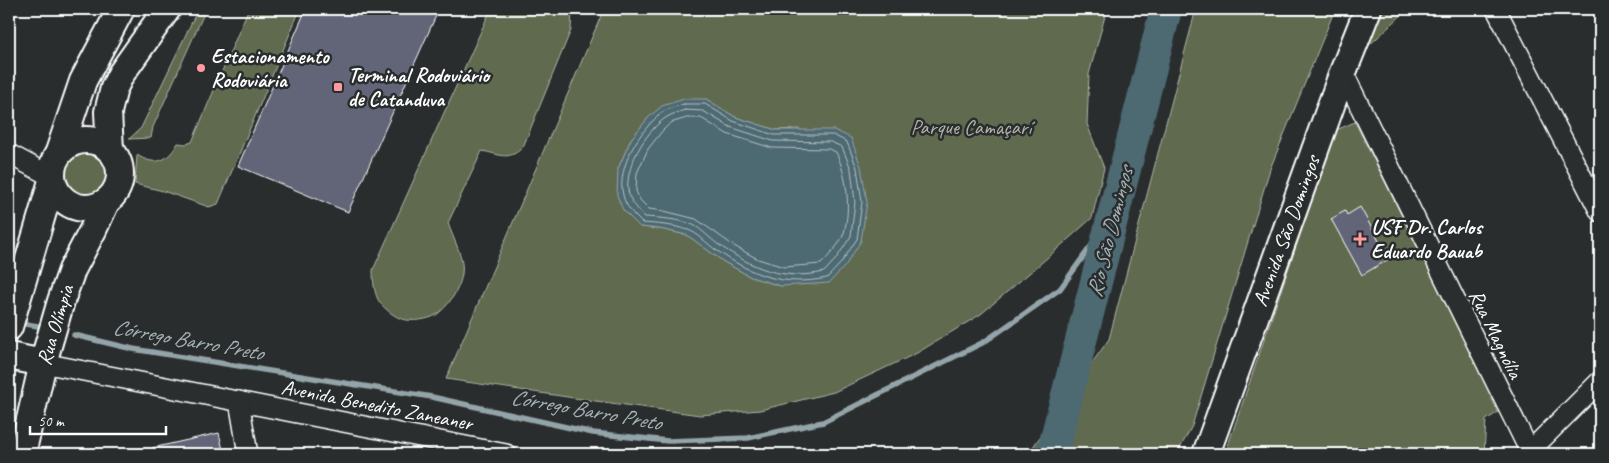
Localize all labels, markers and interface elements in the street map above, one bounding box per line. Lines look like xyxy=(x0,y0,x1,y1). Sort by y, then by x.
place label: Estacionamento Rodoviária xyxy=(211,43,330,93)
marker: Estacionamento Rodoviária xyxy=(195,62,207,74)
place label: Terminal Rodoviário de Catanduva xyxy=(348,62,491,112)
marker: Terminal Rodoviário de Catanduva xyxy=(332,81,344,93)
park label: Parque Camaçarí xyxy=(911,114,1035,140)
street label: Avenida São Domingos xyxy=(1247,151,1326,310)
water label: Rio São Domingos xyxy=(1080,160,1141,300)
place label: USF Dr. Carlos Eduardo Bauab xyxy=(1371,214,1484,264)
marker: USF Dr. Carlos Eduardo Bauab xyxy=(1353,232,1367,246)
street label: Rua Olímpia xyxy=(31,280,80,368)
street label: Rua Magnólia xyxy=(1463,285,1529,384)
water label: Córrego Barro Preto xyxy=(111,313,268,368)
street label: Avenida Benedito Zaneaner xyxy=(279,374,476,437)
water label: Córrego Barro Preto xyxy=(509,383,666,438)
scale bar xyxy=(30,403,166,435)
text: 50 m xyxy=(38,412,65,431)

